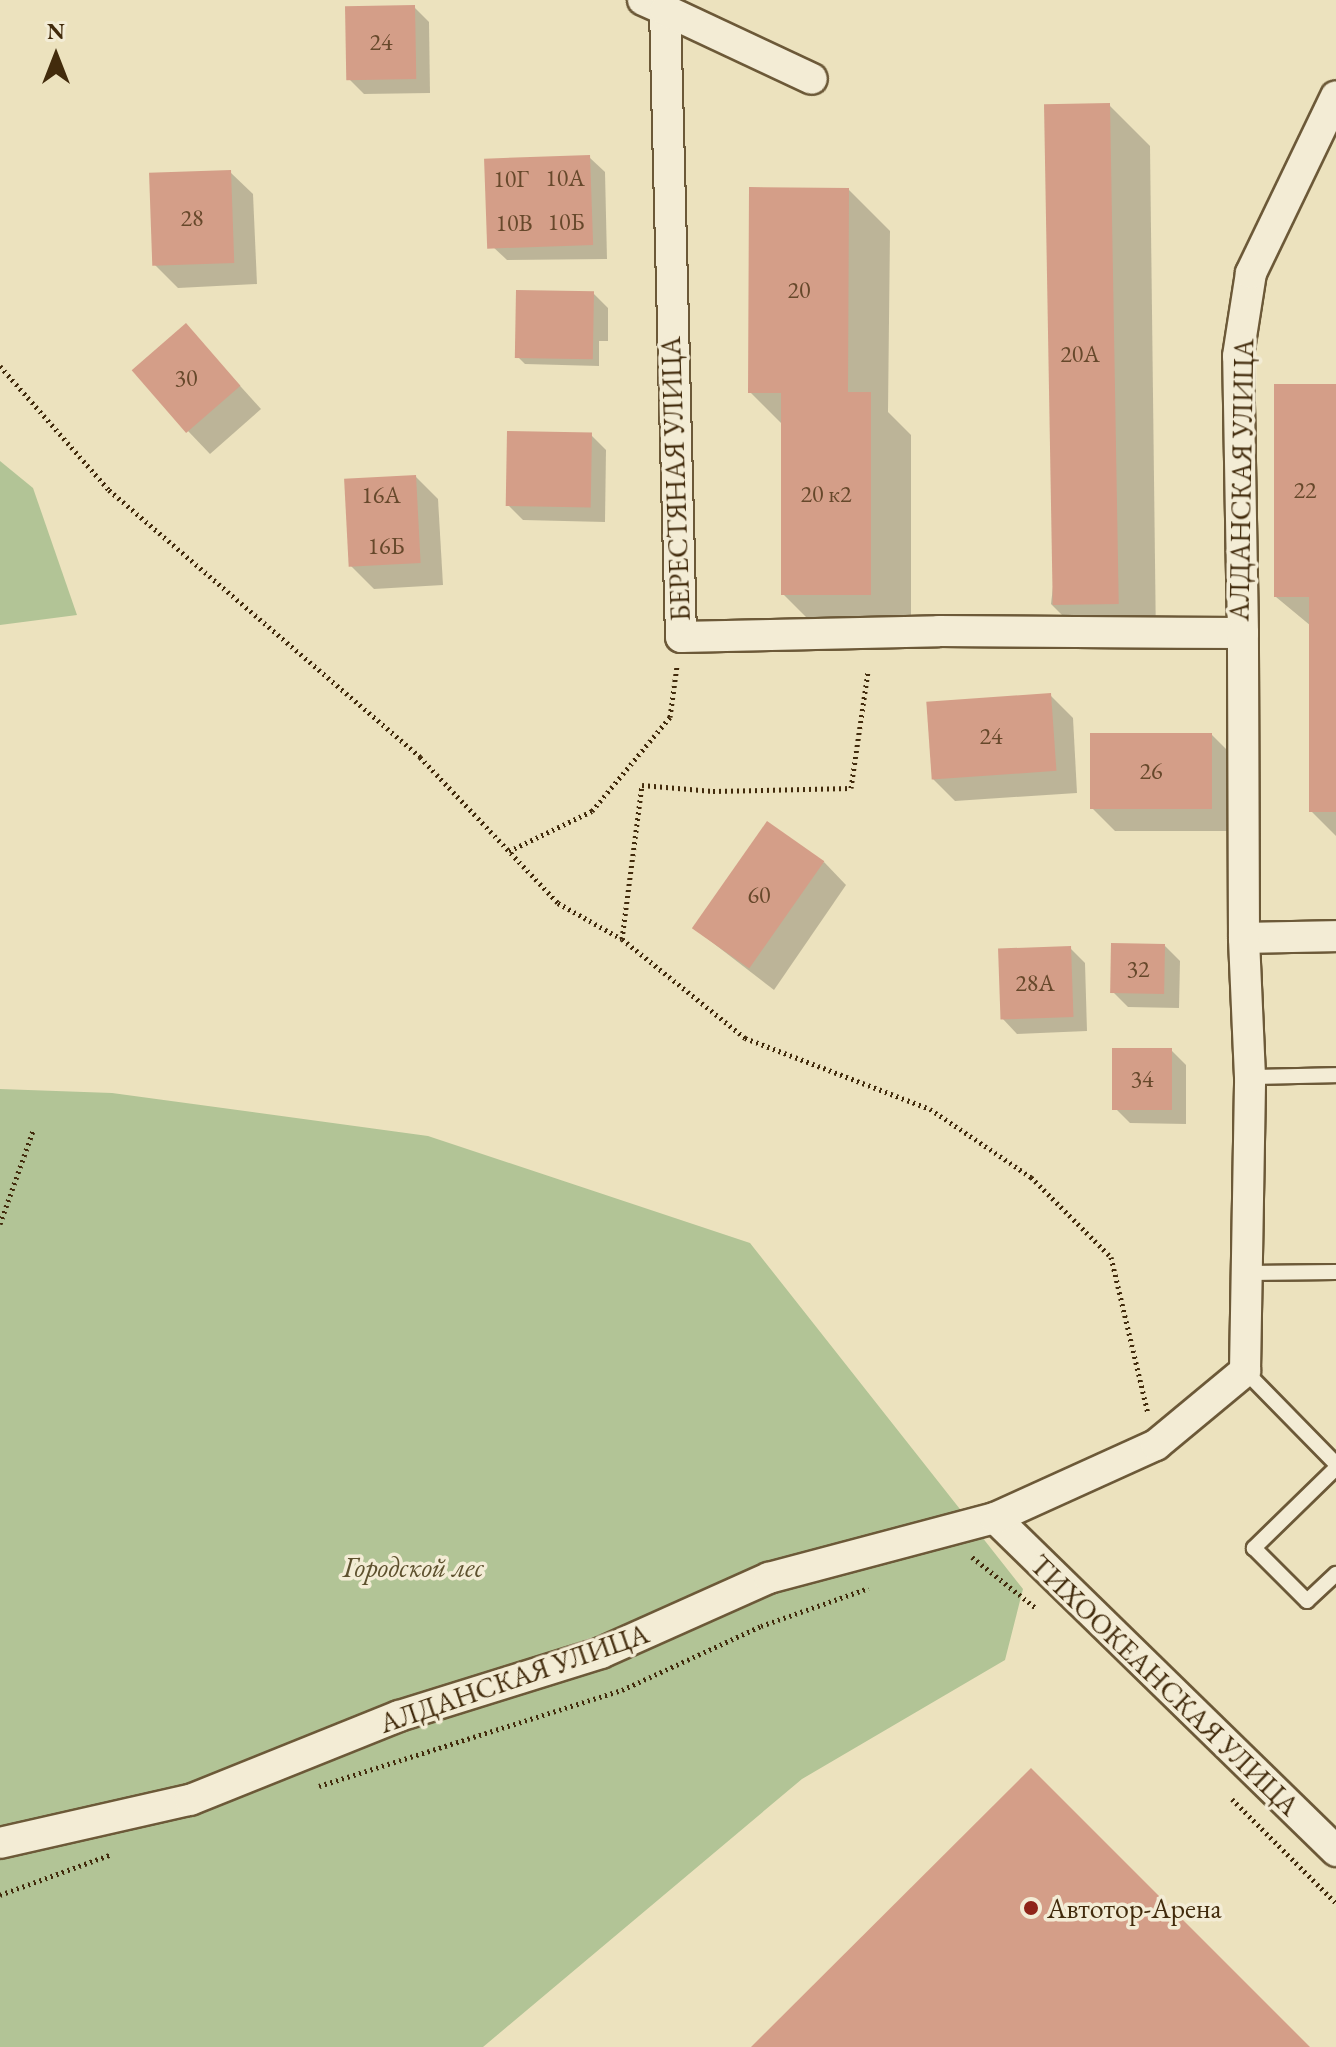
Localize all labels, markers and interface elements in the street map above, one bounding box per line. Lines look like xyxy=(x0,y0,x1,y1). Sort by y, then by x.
north arrow xyxy=(16,16,96,96)
text: N xyxy=(47,17,65,46)
house number: 24 xyxy=(369,28,393,56)
house number: 10А xyxy=(545,164,585,192)
house number: 10Г xyxy=(493,165,529,193)
house number: 28 xyxy=(180,204,204,232)
house number: 10Б xyxy=(547,208,585,236)
house number: 10В xyxy=(495,209,533,237)
house number: 20 xyxy=(787,276,811,304)
street label: БЕРЕСТЯНАЯ УЛИЦА xyxy=(653,336,697,622)
street label: АЛДАНСКАЯ УЛИЦА xyxy=(1222,338,1260,622)
house number: 20А xyxy=(1060,340,1100,368)
house number: 30 xyxy=(174,364,198,392)
house number: 22 xyxy=(1293,476,1317,504)
house number: 20 к2 xyxy=(801,480,851,508)
house number: 16А xyxy=(361,481,401,509)
house number: 16Б xyxy=(367,532,405,560)
house number: 24 xyxy=(979,722,1003,750)
house number: 26 xyxy=(1139,757,1163,785)
house number: 60 xyxy=(747,881,771,909)
house number: 32 xyxy=(1126,955,1150,983)
house number: 28А xyxy=(1015,969,1055,997)
house number: 34 xyxy=(1130,1065,1154,1093)
street label: ТИХООКЕАНСКАЯ УЛИЦА xyxy=(1024,1548,1306,1822)
park label: Городской лес xyxy=(343,1550,483,1584)
street label: АЛДАНСКАЯ УЛИЦА xyxy=(375,1616,653,1740)
place label: Автотор-Арена xyxy=(1047,1891,1222,1925)
marker: Автотор-Арена xyxy=(1022,1899,1040,1917)

